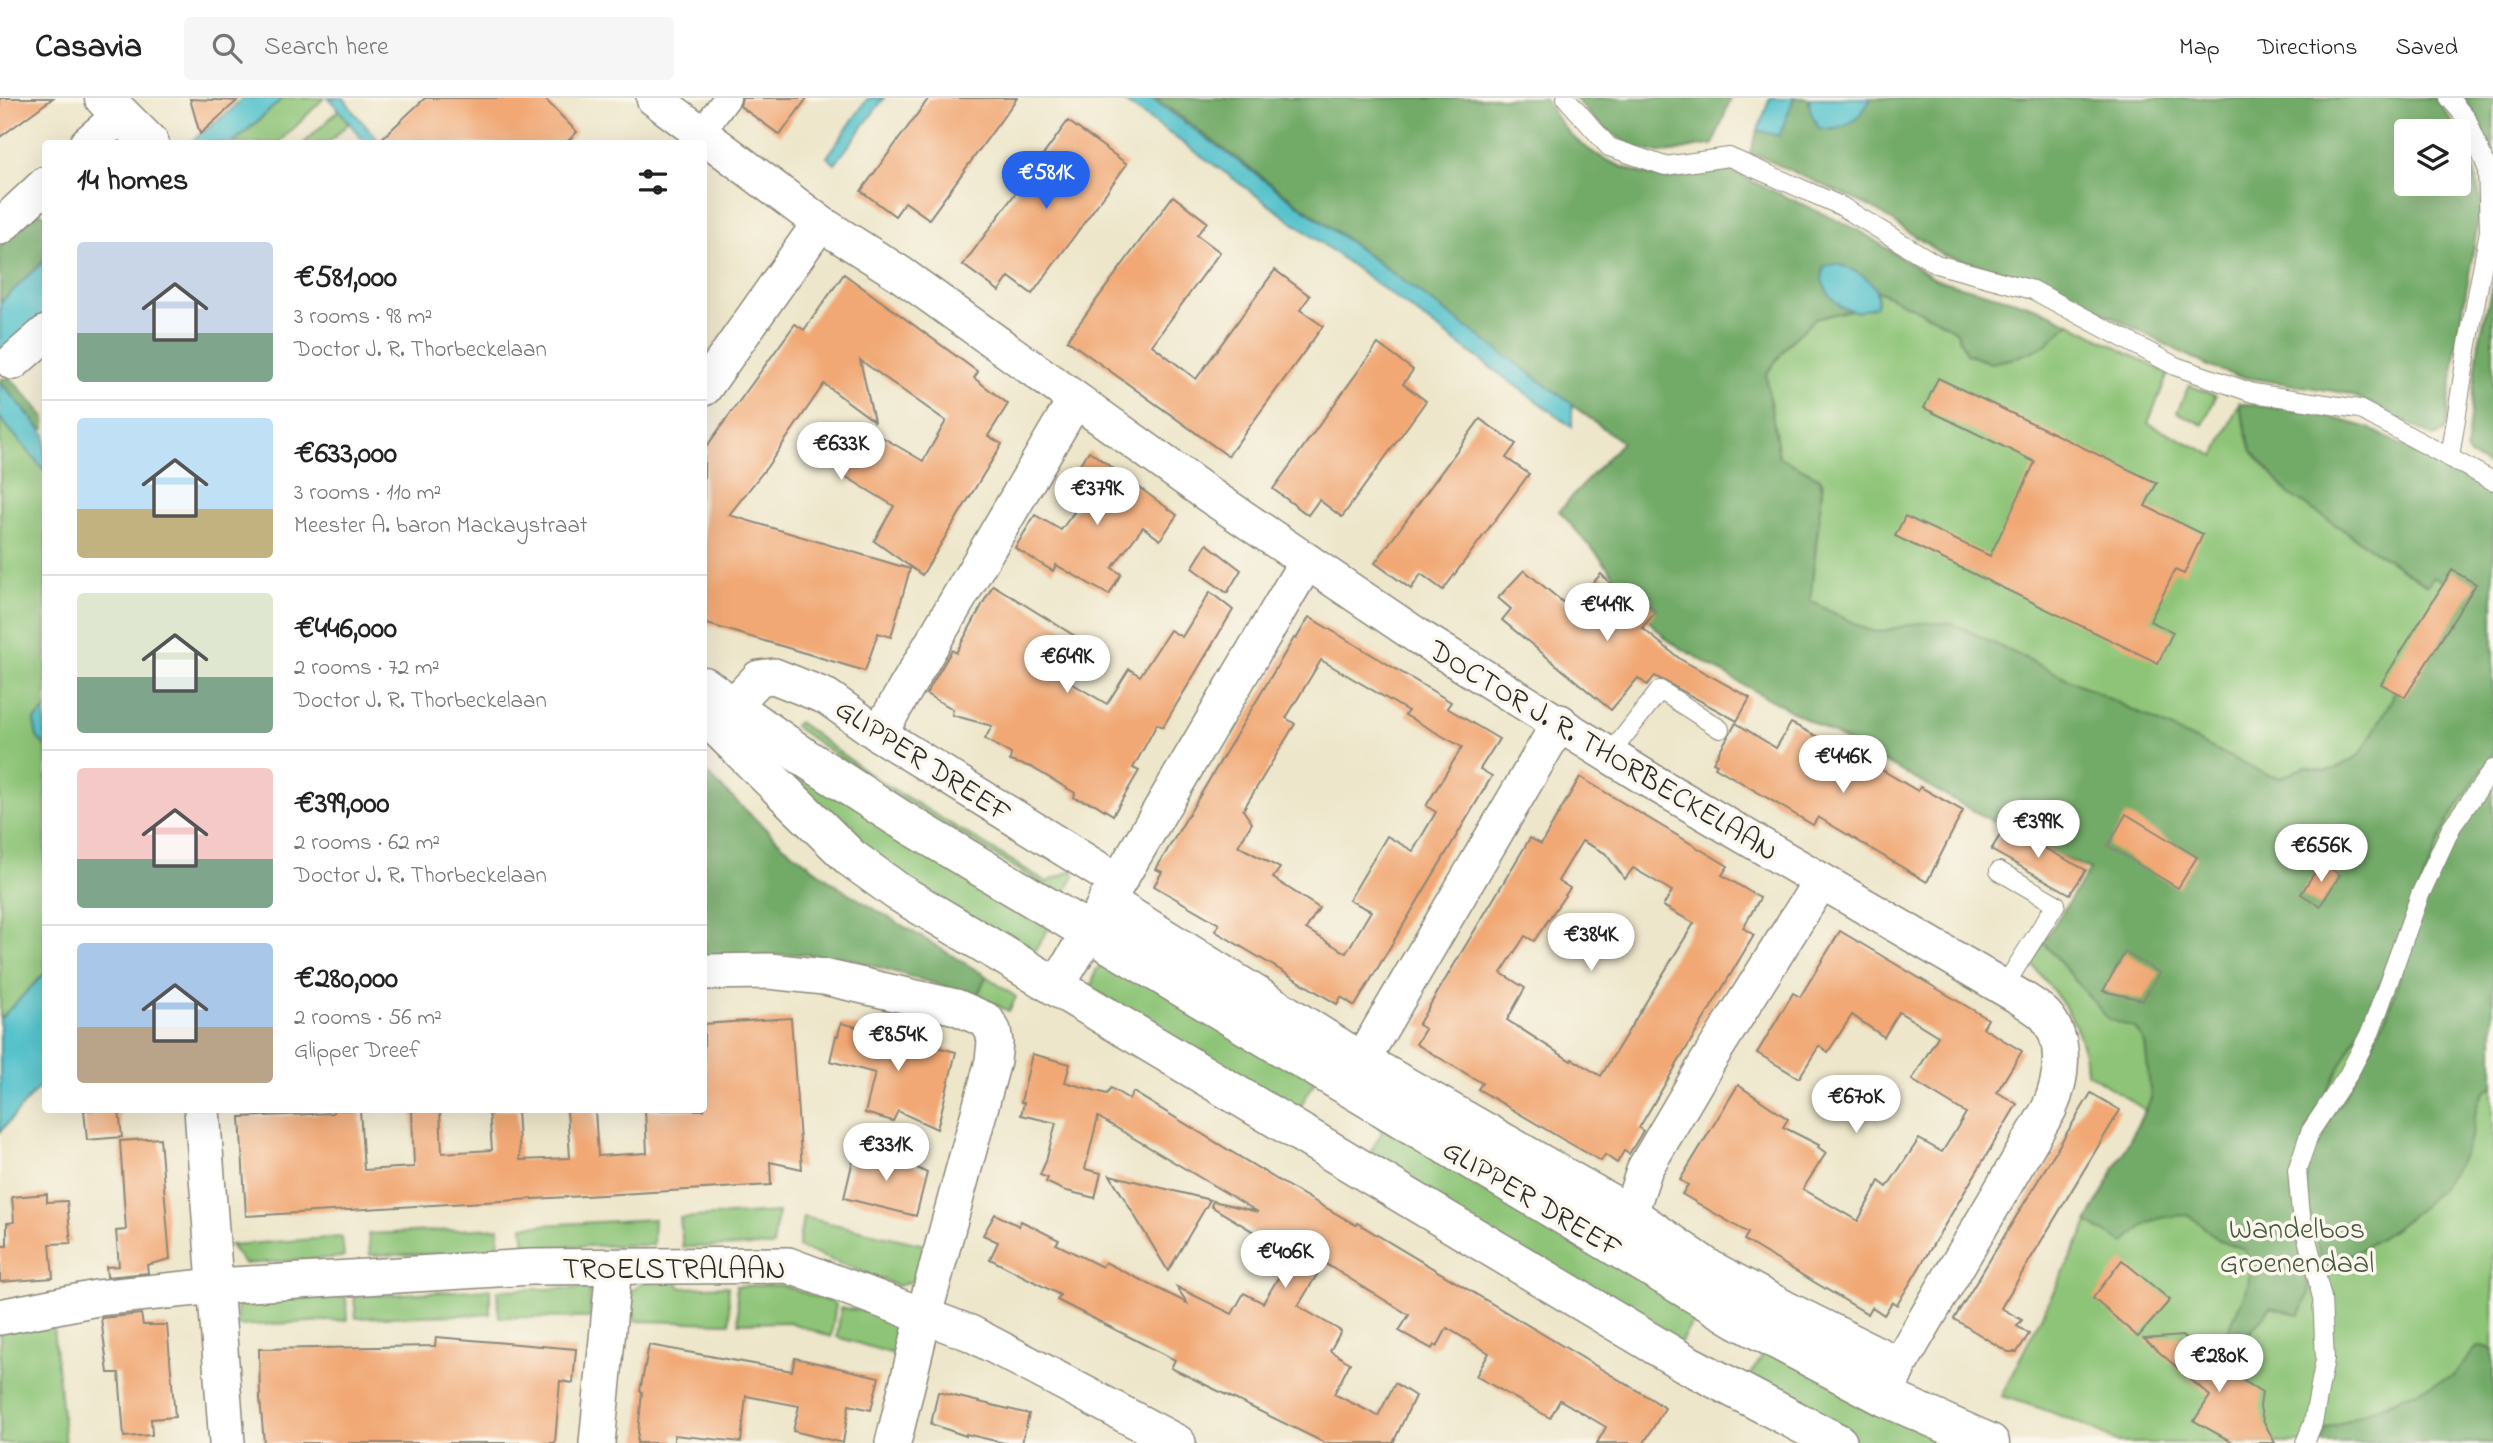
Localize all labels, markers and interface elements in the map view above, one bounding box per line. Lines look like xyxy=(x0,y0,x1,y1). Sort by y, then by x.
search box xyxy=(184,17,674,80)
text: Casavia xyxy=(35,24,142,72)
icon: search xyxy=(208,29,246,67)
text: Search here xyxy=(264,29,389,67)
text: Map xyxy=(2179,31,2220,66)
text: Directions xyxy=(2258,31,2357,66)
text: Saved xyxy=(2395,31,2458,66)
map controls xyxy=(2394,119,2471,196)
button: layers xyxy=(2394,119,2471,196)
pin: €581K xyxy=(997,152,1095,211)
text: €581K xyxy=(1018,157,1074,190)
text: 14 homes xyxy=(77,160,188,204)
icon: filters xyxy=(634,163,672,201)
text: €581,000 xyxy=(294,257,397,301)
icon: home xyxy=(133,270,217,354)
text: 3 rooms · 98 m² xyxy=(294,301,432,334)
text: Doctor J. R. Thorbeckelaan xyxy=(294,334,547,367)
pin: €633K xyxy=(792,422,890,482)
text: €633K xyxy=(813,428,869,461)
text: €633,000 xyxy=(294,433,397,477)
icon: home xyxy=(133,446,217,530)
pin: €379K xyxy=(1048,468,1146,527)
text: €379K xyxy=(1070,473,1124,506)
text: 3 rooms · 110 m² xyxy=(294,477,441,510)
text: Meester A. baron Mackaystraat xyxy=(294,510,588,543)
pin: €449K xyxy=(1558,584,1656,643)
text: €449K xyxy=(1580,589,1634,622)
text: €446,000 xyxy=(294,608,397,652)
icon: home xyxy=(133,621,217,705)
street label: DOCTOR J. R. THORBECKELAAN xyxy=(1418,630,1786,875)
pin: €649K xyxy=(1018,636,1116,695)
text: €649K xyxy=(1040,641,1094,674)
text: 2 rooms · 72 m² xyxy=(294,652,440,685)
text: Doctor J. R. Thorbeckelaan xyxy=(294,685,547,718)
street label: GLIPPER DREEF xyxy=(825,689,1019,836)
pin: €446K xyxy=(1794,736,1892,795)
text: €446K xyxy=(1815,741,1871,774)
text: €399,000 xyxy=(294,783,389,827)
icon: home xyxy=(133,796,217,880)
pin: €399K xyxy=(1989,800,2087,860)
text: €399K xyxy=(2013,806,2063,839)
pin: €656K xyxy=(2272,824,2370,884)
text: 2 rooms · 62 m² xyxy=(294,827,440,860)
text: €656K xyxy=(2291,830,2351,863)
text: Doctor J. R. Thorbeckelaan xyxy=(294,860,547,893)
pin: €384K xyxy=(1542,914,1640,973)
text: €384K xyxy=(1564,919,1618,952)
text: €280,000 xyxy=(294,958,398,1002)
icon: home xyxy=(133,971,217,1055)
text: 2 rooms · 56 m² xyxy=(294,1002,442,1035)
pin: €854K xyxy=(849,1014,947,1073)
text: €854K xyxy=(869,1019,927,1052)
text: Glipper Dreef xyxy=(294,1035,420,1068)
pin: €670K xyxy=(1807,1076,1905,1135)
text: €670K xyxy=(1828,1081,1884,1114)
pin: €331K xyxy=(837,1124,935,1183)
text: €331K xyxy=(859,1129,913,1162)
street label: GLIPPER DREEF xyxy=(1433,1129,1630,1272)
park label: Wandelbos Groenendaal xyxy=(2220,1209,2374,1287)
pin: €406K xyxy=(1236,1230,1334,1290)
text: €406K xyxy=(1257,1236,1313,1269)
street label: TROELSTRALAAN xyxy=(563,1249,785,1293)
pin: €280K xyxy=(2170,1334,2268,1394)
text: €280K xyxy=(2190,1340,2248,1373)

